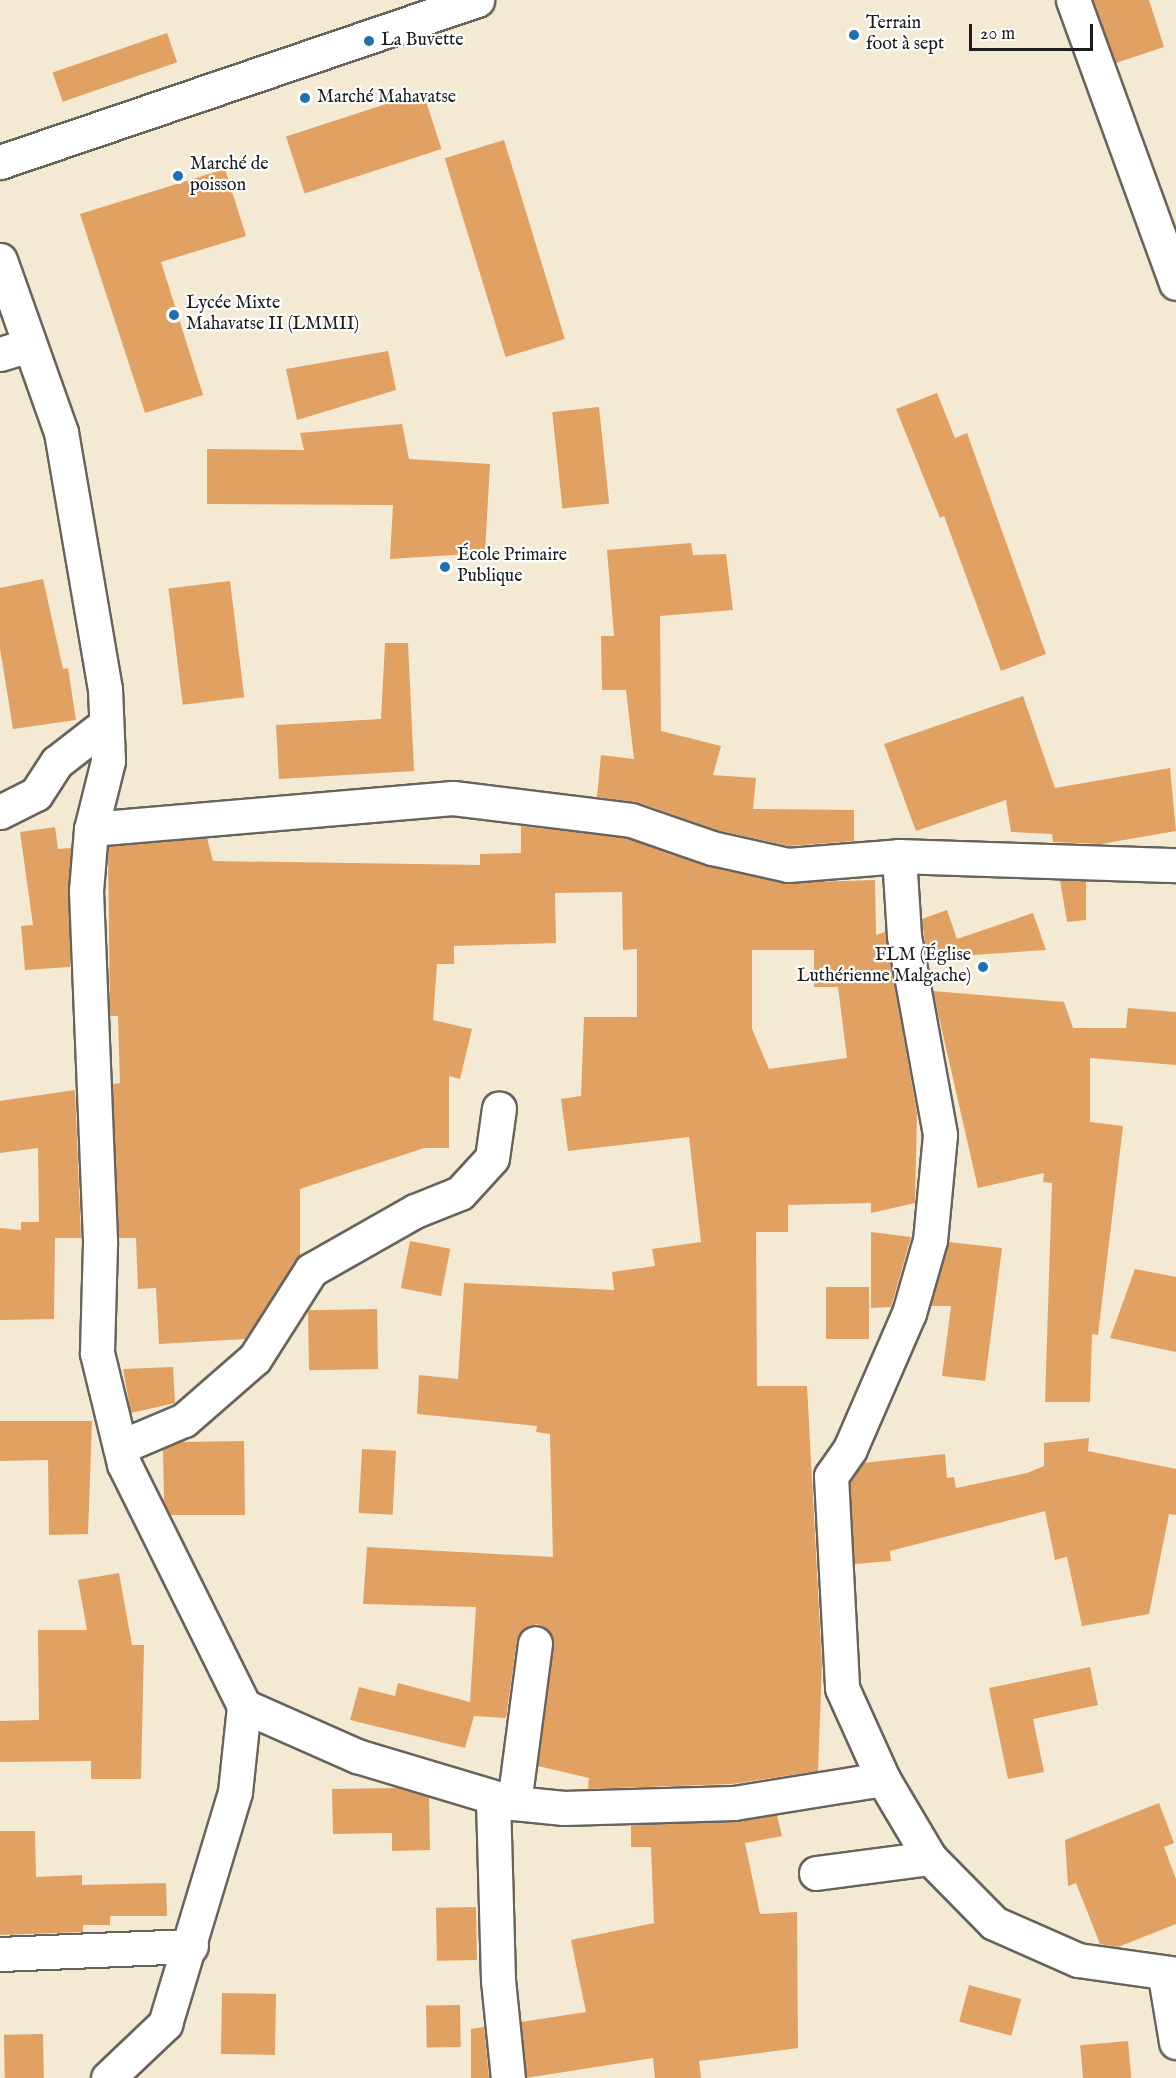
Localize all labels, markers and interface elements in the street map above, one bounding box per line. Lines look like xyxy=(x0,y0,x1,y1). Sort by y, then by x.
scale bar xyxy=(972,12,1096,50)
place label: Terrain foot à sept xyxy=(866,14,944,57)
text: 20 m xyxy=(980,23,1015,46)
marker: Terrain foot à sept xyxy=(847,28,861,42)
place label: La Buvette xyxy=(381,30,464,52)
marker: La Buvette xyxy=(362,34,376,48)
place label: Marché Mahavatse xyxy=(317,87,456,109)
marker: Marché Mahavatse xyxy=(298,91,312,105)
place label: Marché de poisson xyxy=(190,155,269,198)
marker: Marché de poisson xyxy=(171,169,185,183)
place label: Lycée Mixte Mahavatse II (LMMII) xyxy=(186,294,359,336)
marker: Lycée Mixte Mahavatse II (LMMII) xyxy=(167,308,181,322)
place label: École Primaire Publique xyxy=(457,546,567,588)
marker: École Primaire Publique xyxy=(438,560,452,574)
place label: FLM (Église Luthérienne Malgache) xyxy=(797,946,971,988)
marker: FLM (Église Luthérienne Malgache) xyxy=(976,960,990,974)

